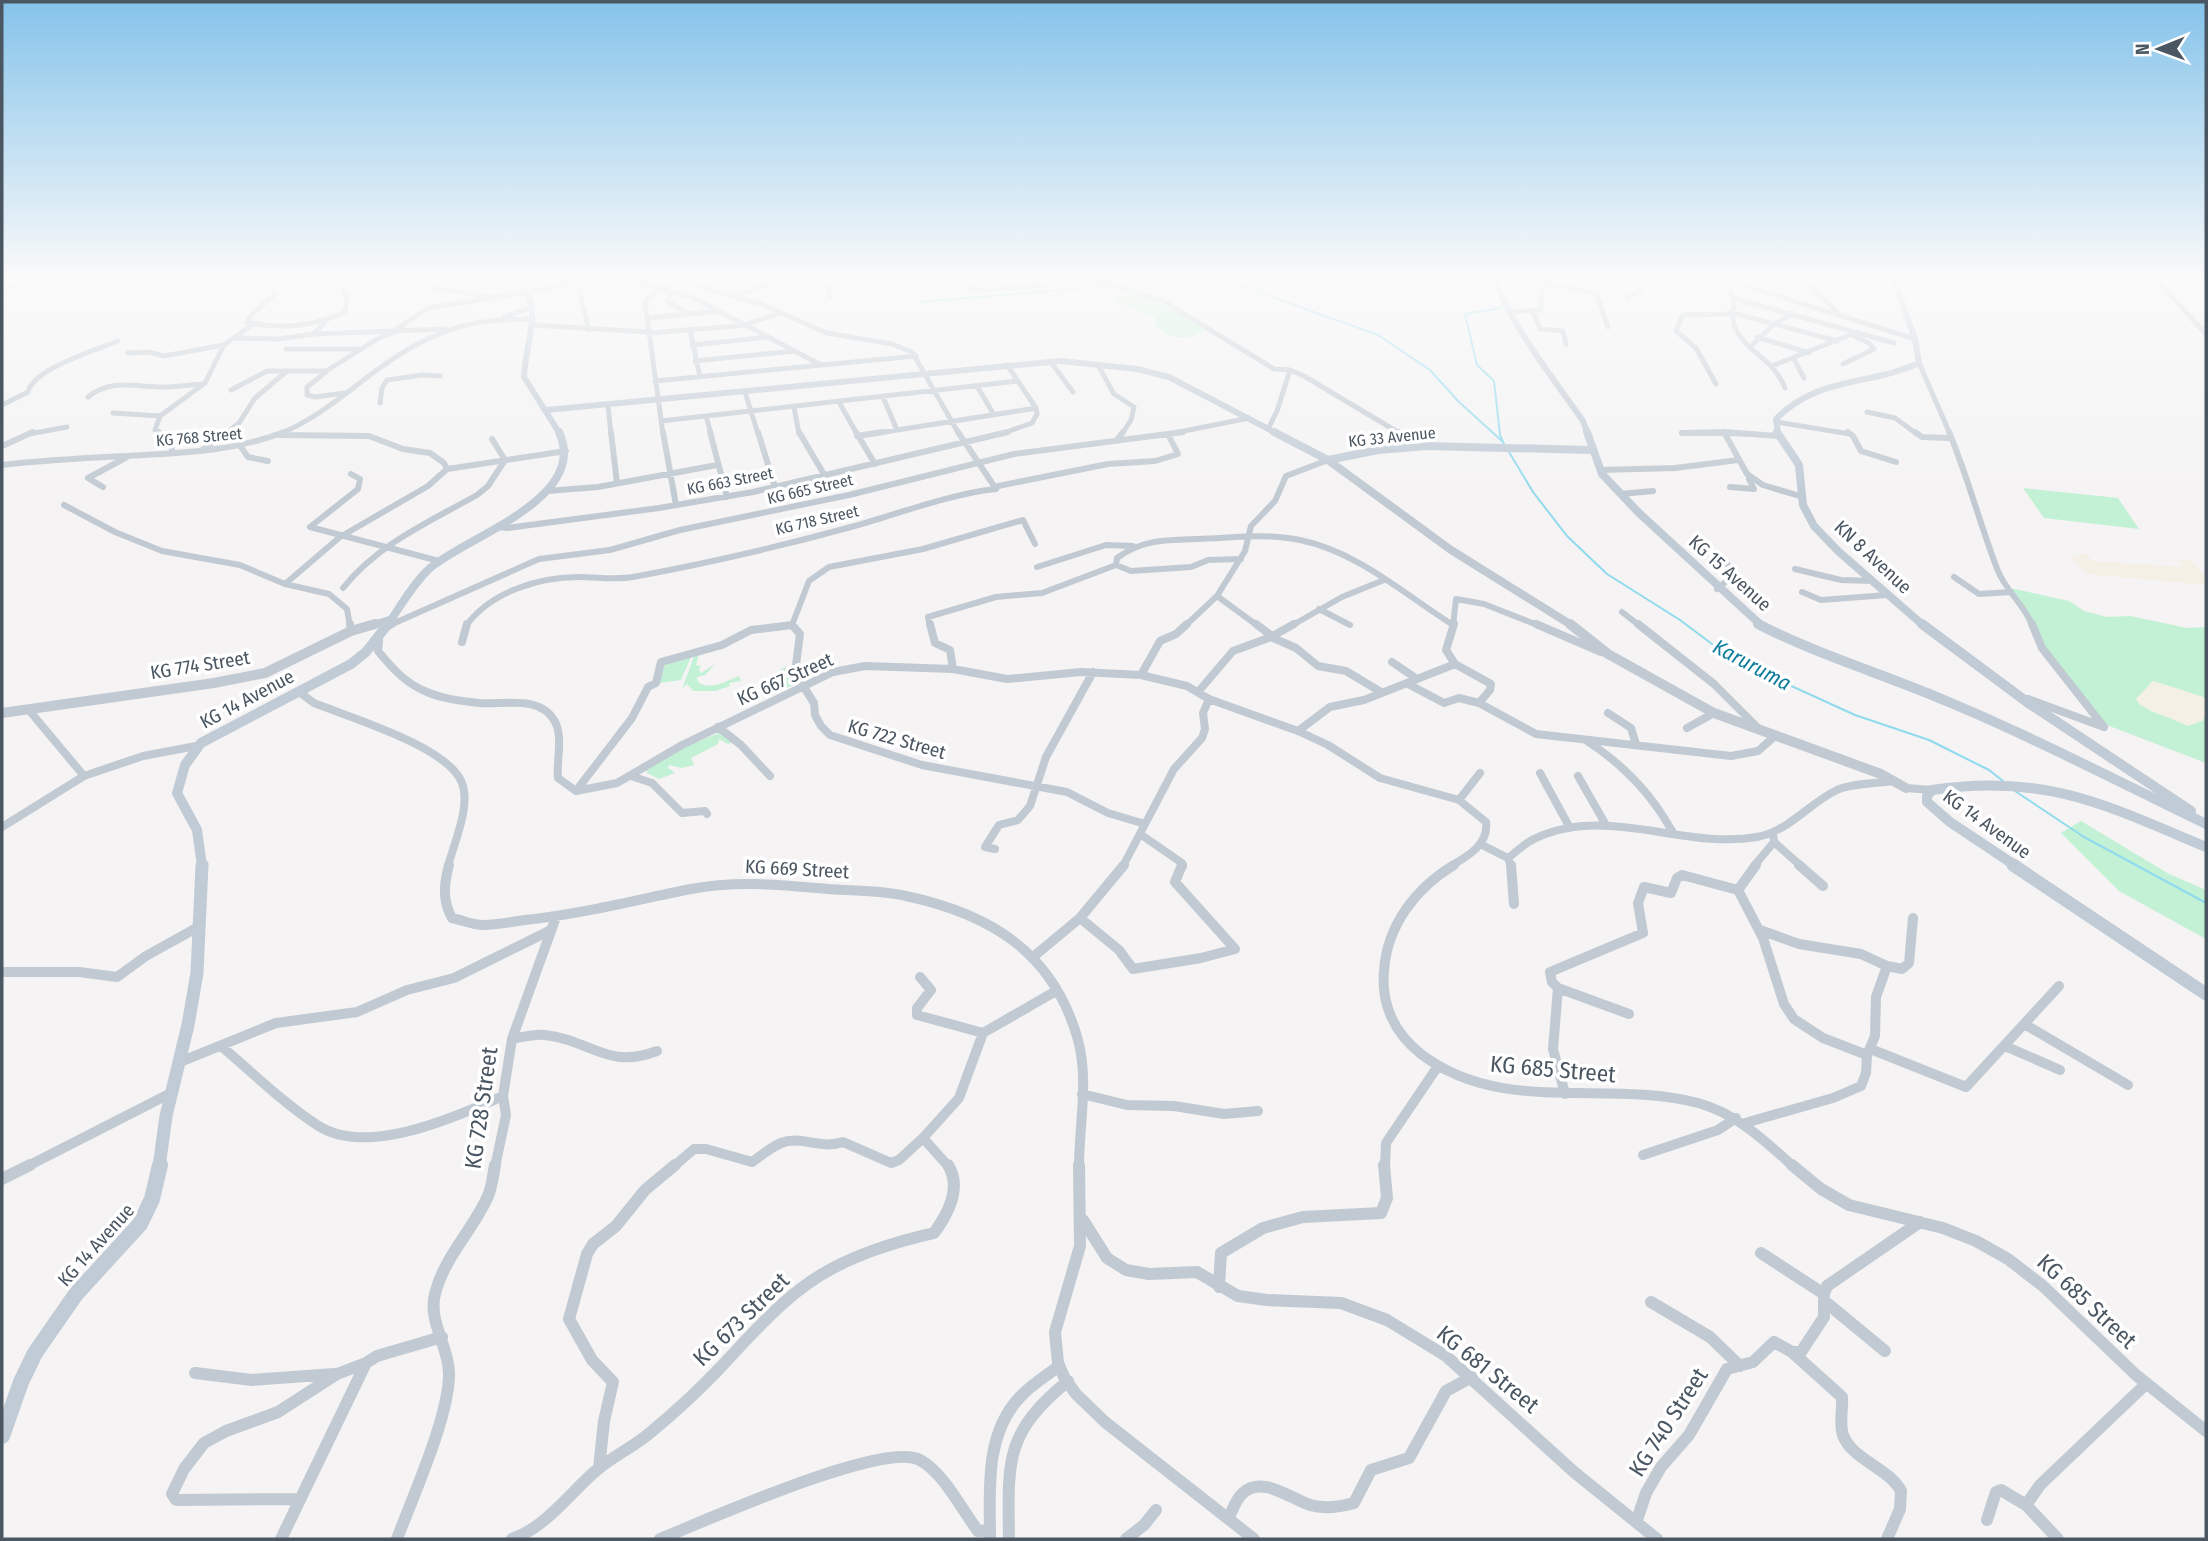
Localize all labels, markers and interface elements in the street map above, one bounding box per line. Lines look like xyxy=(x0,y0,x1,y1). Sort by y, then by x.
north arrow xyxy=(2124,14,2194,84)
text: N xyxy=(2131,43,2154,55)
street label: KG 33 Avenue xyxy=(1348,423,1437,451)
street label: KG 768 Street xyxy=(155,424,244,450)
street label: KG 663 Street xyxy=(685,463,775,499)
street label: KG 665 Street xyxy=(765,470,855,508)
street label: KG 718 Street xyxy=(774,501,861,539)
street label: KN 8 Avenue xyxy=(1830,515,1916,599)
street label: KG 15 Avenue xyxy=(1684,530,1776,616)
water label: Karuruma xyxy=(1708,634,1796,696)
street label: KG 774 Street xyxy=(149,646,252,684)
street label: KG 667 Street xyxy=(734,647,837,710)
street label: KG 14 Avenue xyxy=(196,665,298,733)
street label: KG 722 Street xyxy=(845,714,949,764)
street label: KG 14 Avenue xyxy=(1938,784,2036,864)
street label: KG 669 Street xyxy=(744,855,850,883)
street label: KG 728 Street xyxy=(459,1045,503,1171)
street label: KG 685 Street xyxy=(1489,1050,1617,1088)
street label: KG 14 Avenue xyxy=(53,1199,139,1291)
street label: KG 685 Street xyxy=(2031,1248,2143,1354)
street label: KG 673 Street xyxy=(687,1266,795,1372)
street label: KG 681 Street xyxy=(1431,1319,1545,1419)
street label: KG 740 Street xyxy=(1622,1362,1714,1482)

